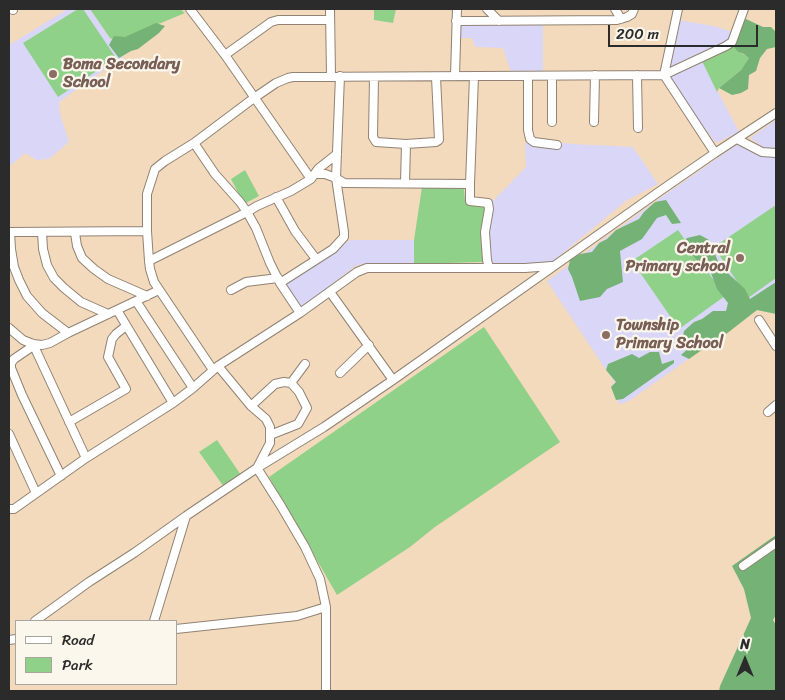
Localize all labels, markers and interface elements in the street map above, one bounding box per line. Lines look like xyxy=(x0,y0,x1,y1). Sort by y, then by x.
scale bar xyxy=(610,15,760,47)
text: 200 m xyxy=(616,21,659,47)
place label: Boma Secondary School xyxy=(63,55,180,93)
marker: Boma Secondary School xyxy=(47,68,59,80)
place label: Central Primary school xyxy=(625,239,730,277)
marker: Central Primary school xyxy=(734,252,746,264)
place label: Township Primary School xyxy=(616,316,723,354)
marker: Township Primary School xyxy=(600,329,612,341)
legend xyxy=(15,620,178,685)
text: Road xyxy=(62,627,94,653)
text: N xyxy=(740,632,750,657)
north arrow xyxy=(720,635,770,685)
text: Park xyxy=(62,652,93,678)

